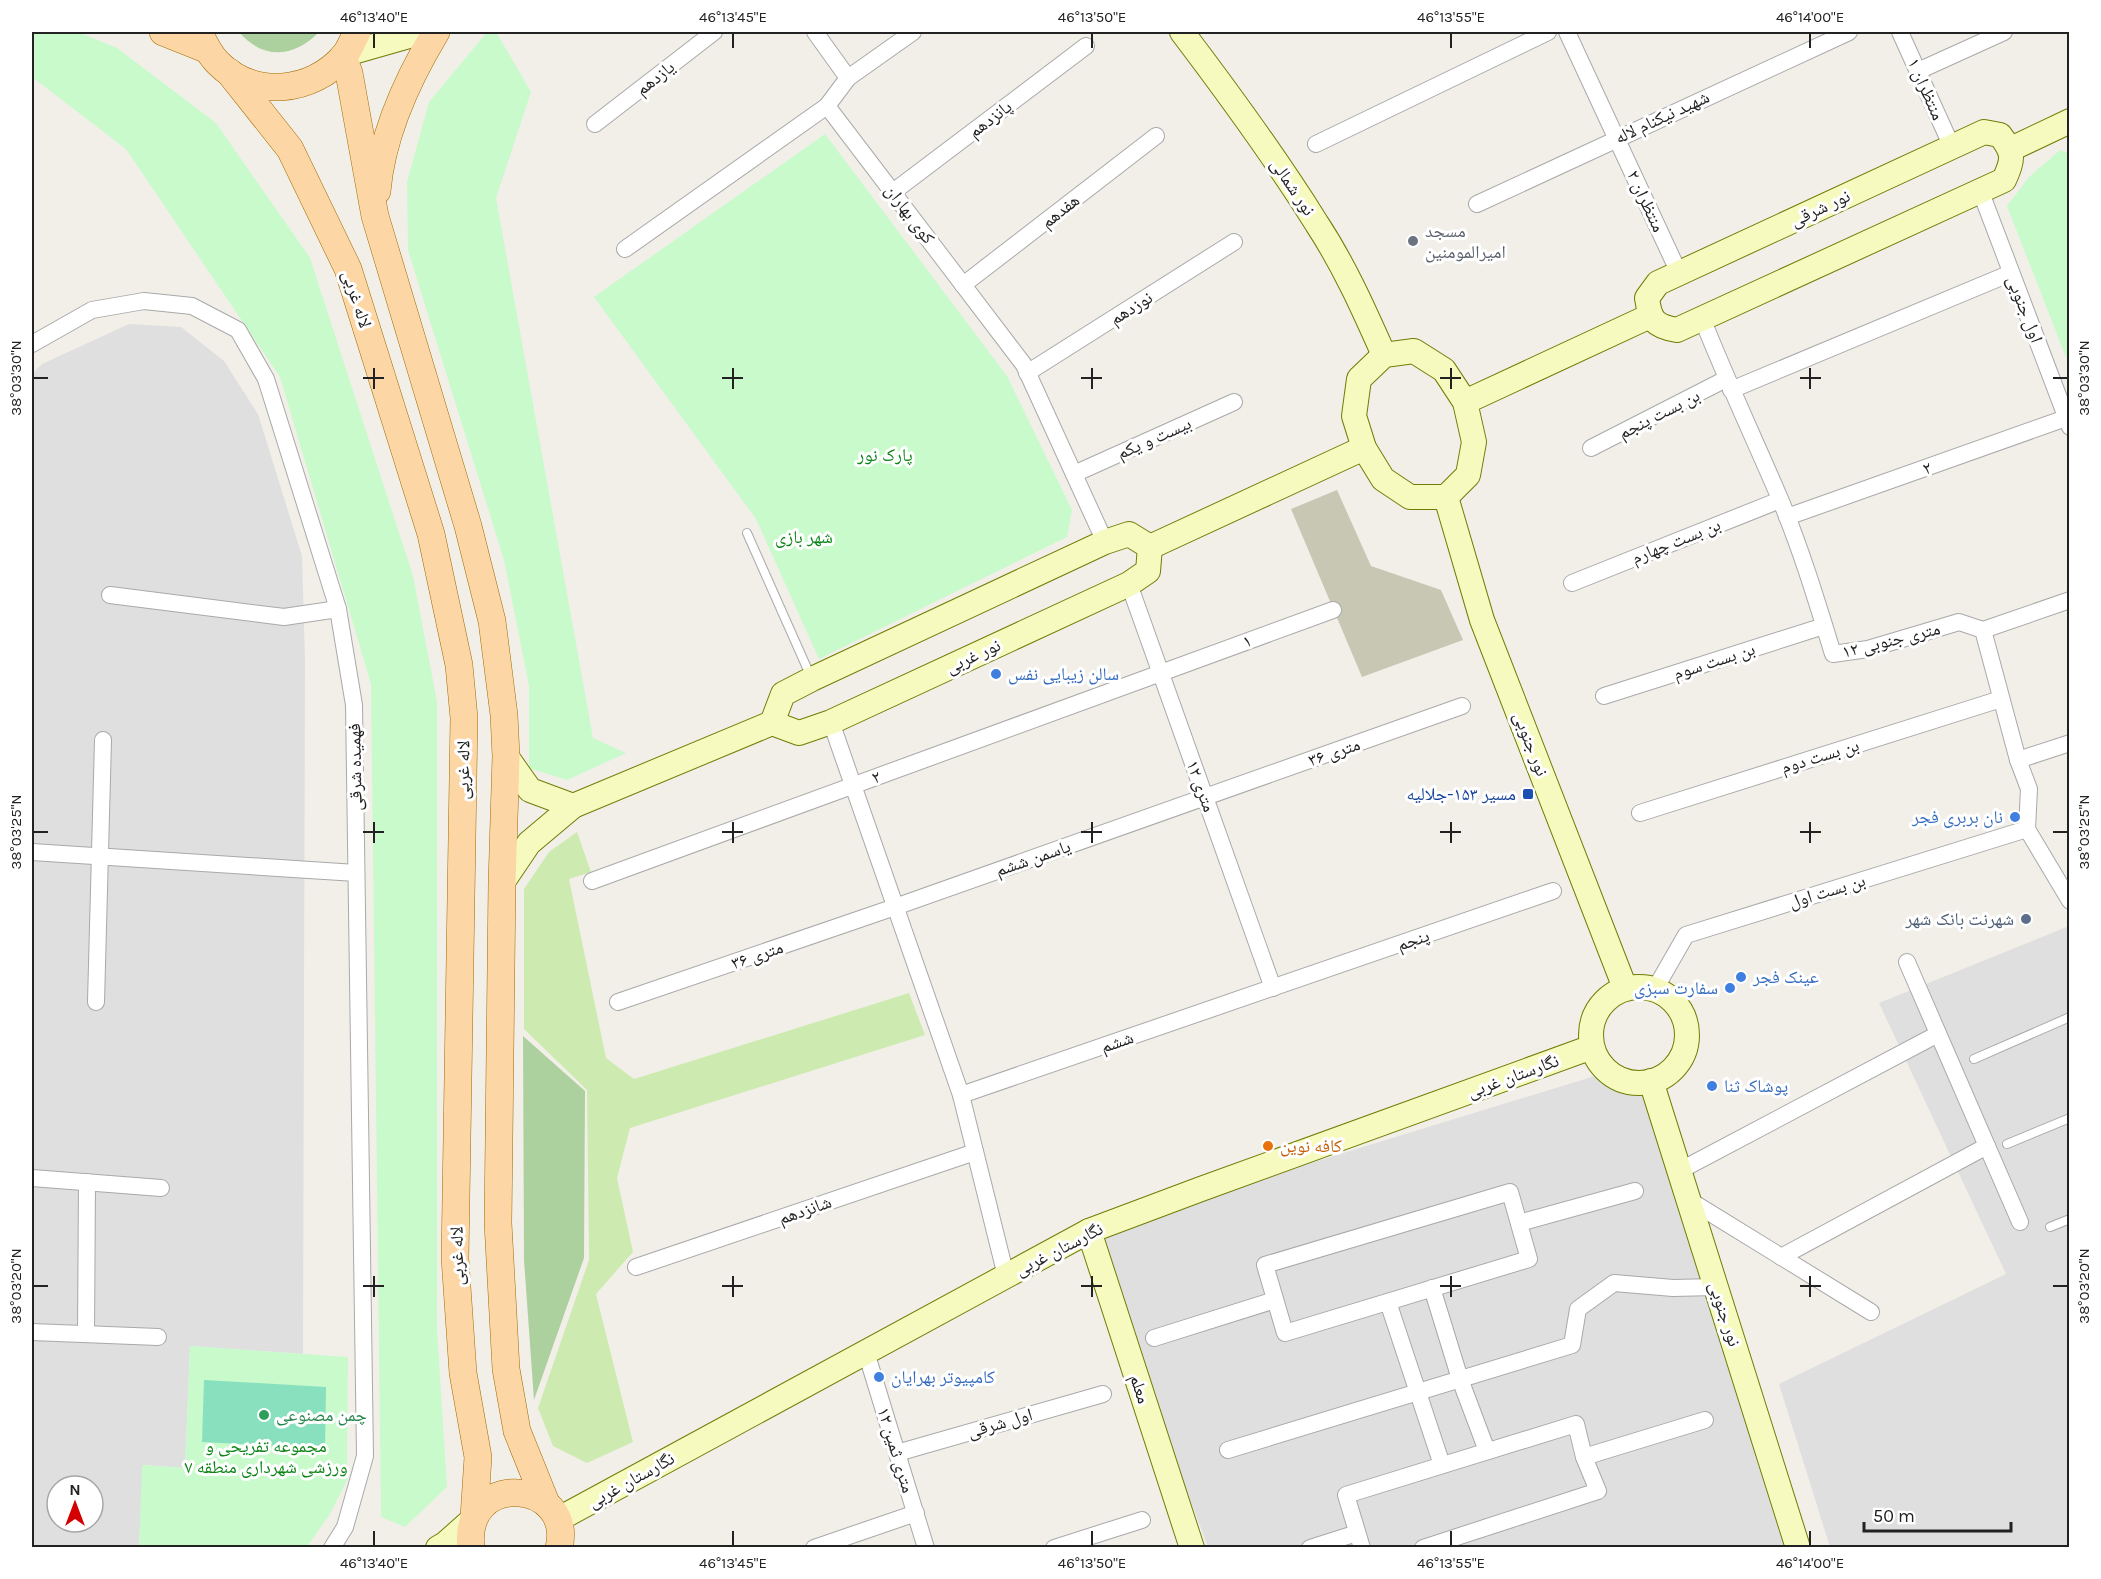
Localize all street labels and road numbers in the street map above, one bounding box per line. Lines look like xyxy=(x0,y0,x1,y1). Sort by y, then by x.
street label: منتظران ۱ xyxy=(1903,54,1949,124)
street label: یازدهم xyxy=(631,56,680,101)
street label: شهید نیکنام لاله xyxy=(1611,86,1713,149)
street label: پانزدهم xyxy=(964,95,1017,143)
street label: نور شمالی xyxy=(1266,154,1320,220)
street label: منتظران ۲ xyxy=(1622,167,1670,235)
street label: کوی بهاران xyxy=(880,180,940,249)
street label: نور شرقی xyxy=(1787,185,1854,231)
street label: هفدهم xyxy=(1036,189,1084,234)
street label: لاله غربی xyxy=(337,267,377,331)
street label: اول جنوبی xyxy=(2002,272,2048,346)
street label: نوزدهم xyxy=(1105,286,1157,330)
street label: بن بست پنجم xyxy=(1615,384,1704,445)
street label: بیست و یکم xyxy=(1113,412,1195,465)
street label: ۲ xyxy=(1919,456,1935,480)
street label: بن بست چهارم xyxy=(1628,513,1724,570)
street label: ۱۲ متری جنوبی xyxy=(1840,617,1942,663)
street label: ۱ xyxy=(1239,629,1255,653)
street label: نور غربی xyxy=(942,634,1004,678)
street label: بن بست سوم xyxy=(1670,637,1758,686)
street label: نور جنوبی xyxy=(1509,709,1553,779)
street label: فهمیده شرقی xyxy=(343,723,367,811)
street label: ۳۶ متری xyxy=(1305,733,1363,771)
street label: بن بست دوم xyxy=(1778,734,1862,779)
street label: لاله غربی xyxy=(451,740,475,800)
street label: ۱۲ متری xyxy=(1182,757,1220,815)
street label: ۲ xyxy=(868,765,884,789)
street label: یاسمن ششم xyxy=(992,835,1074,882)
street label: بن بست اول xyxy=(1786,869,1868,913)
street label: پنجم xyxy=(1394,924,1432,957)
street label: ۳۶ متری xyxy=(728,936,786,974)
street label: ششم xyxy=(1098,1026,1137,1059)
street label: نگارستان غربی xyxy=(1464,1049,1562,1103)
street label: شانزدهم xyxy=(776,1191,835,1230)
street label: نگارستان غربی xyxy=(1011,1217,1107,1281)
street label: لاله غربی xyxy=(445,1226,469,1286)
street label: نور جنوبی xyxy=(1704,1279,1746,1349)
street label: معلم xyxy=(1124,1372,1155,1407)
street label: اول شرقی xyxy=(965,1403,1035,1443)
street label: ۱۲ متری ثمین xyxy=(873,1404,919,1496)
street label: نگارستان غربی xyxy=(584,1447,678,1513)

